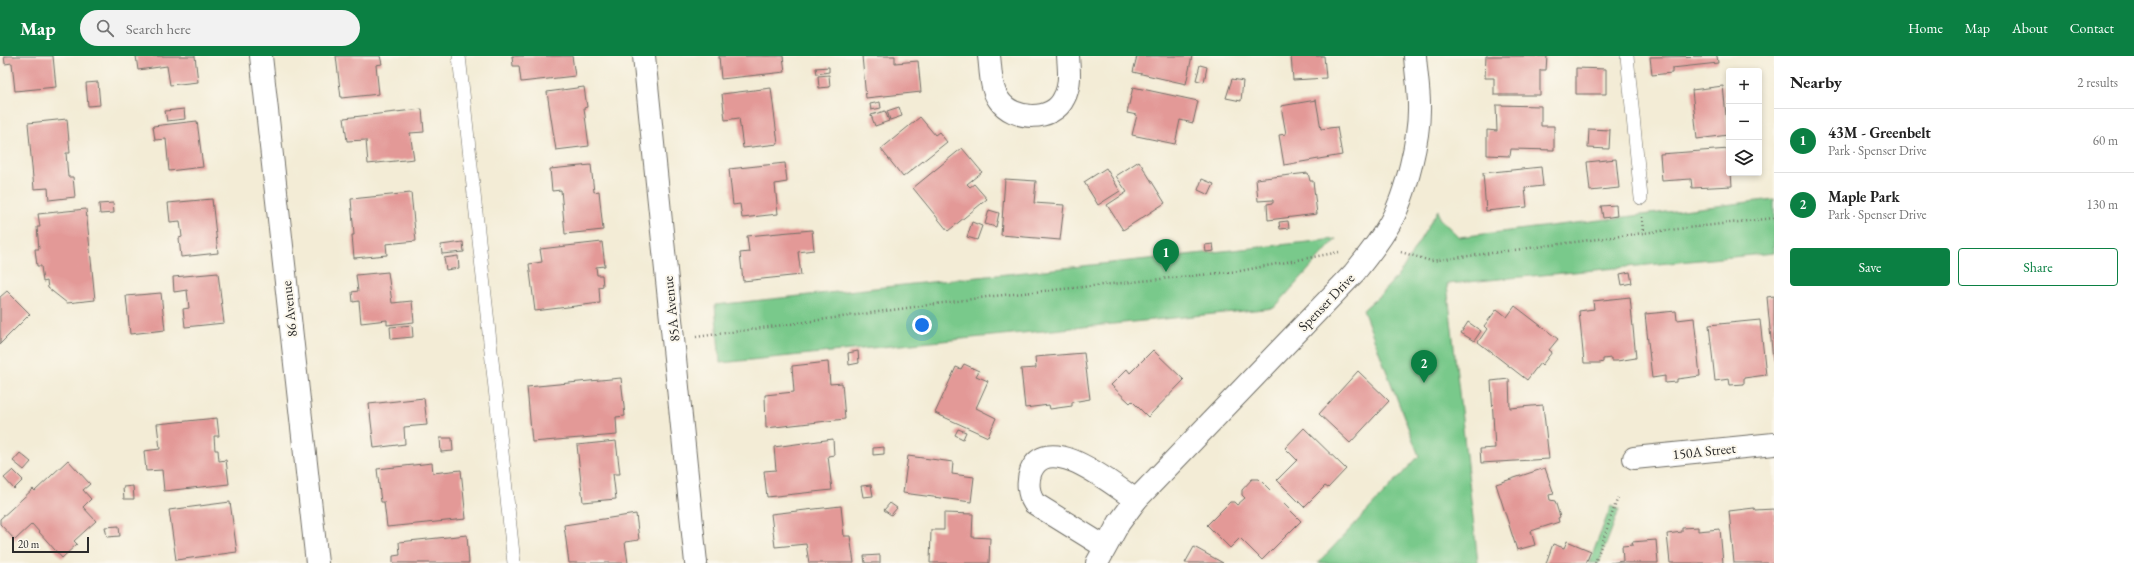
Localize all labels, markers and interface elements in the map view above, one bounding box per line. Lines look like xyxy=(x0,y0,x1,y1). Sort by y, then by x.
search box xyxy=(80,10,360,46)
text: Map xyxy=(20,16,56,41)
icon: search xyxy=(94,17,116,39)
text: Search here xyxy=(126,19,191,38)
text: Home xyxy=(1908,19,1943,37)
text: Map xyxy=(1965,19,1990,37)
text: About xyxy=(2012,19,2048,37)
text: Contact xyxy=(2070,19,2114,37)
map controls xyxy=(1726,68,1762,176)
button: + xyxy=(1726,68,1762,104)
text: Nearby xyxy=(1790,71,1842,93)
text: 2 results xyxy=(2077,74,2118,91)
button: − xyxy=(1726,104,1762,140)
text: 43M - Greenbelt xyxy=(1828,123,1931,142)
text: 1 xyxy=(1800,132,1806,149)
text: 60 m xyxy=(2093,132,2118,149)
button: layers xyxy=(1726,140,1762,176)
text: Park · Spenser Drive xyxy=(1828,142,1927,159)
text: Maple Park xyxy=(1828,187,1900,206)
text: 2 xyxy=(1800,196,1806,213)
text: 130 m xyxy=(2087,196,2118,213)
text: Park · Spenser Drive xyxy=(1828,206,1927,223)
pin: 1 xyxy=(1153,239,1179,272)
button: Save xyxy=(1790,248,1950,286)
button: Share xyxy=(1958,248,2118,286)
street label: Spenser Drive xyxy=(1294,269,1359,335)
street label: 85A Avenue xyxy=(659,275,683,343)
street label: 86 Avenue xyxy=(277,279,301,338)
your location xyxy=(912,315,932,335)
pin: 2 xyxy=(1411,350,1437,383)
street label: 150A Street xyxy=(1672,439,1737,463)
scale bar xyxy=(12,535,89,554)
text: 20 m xyxy=(18,537,39,551)

